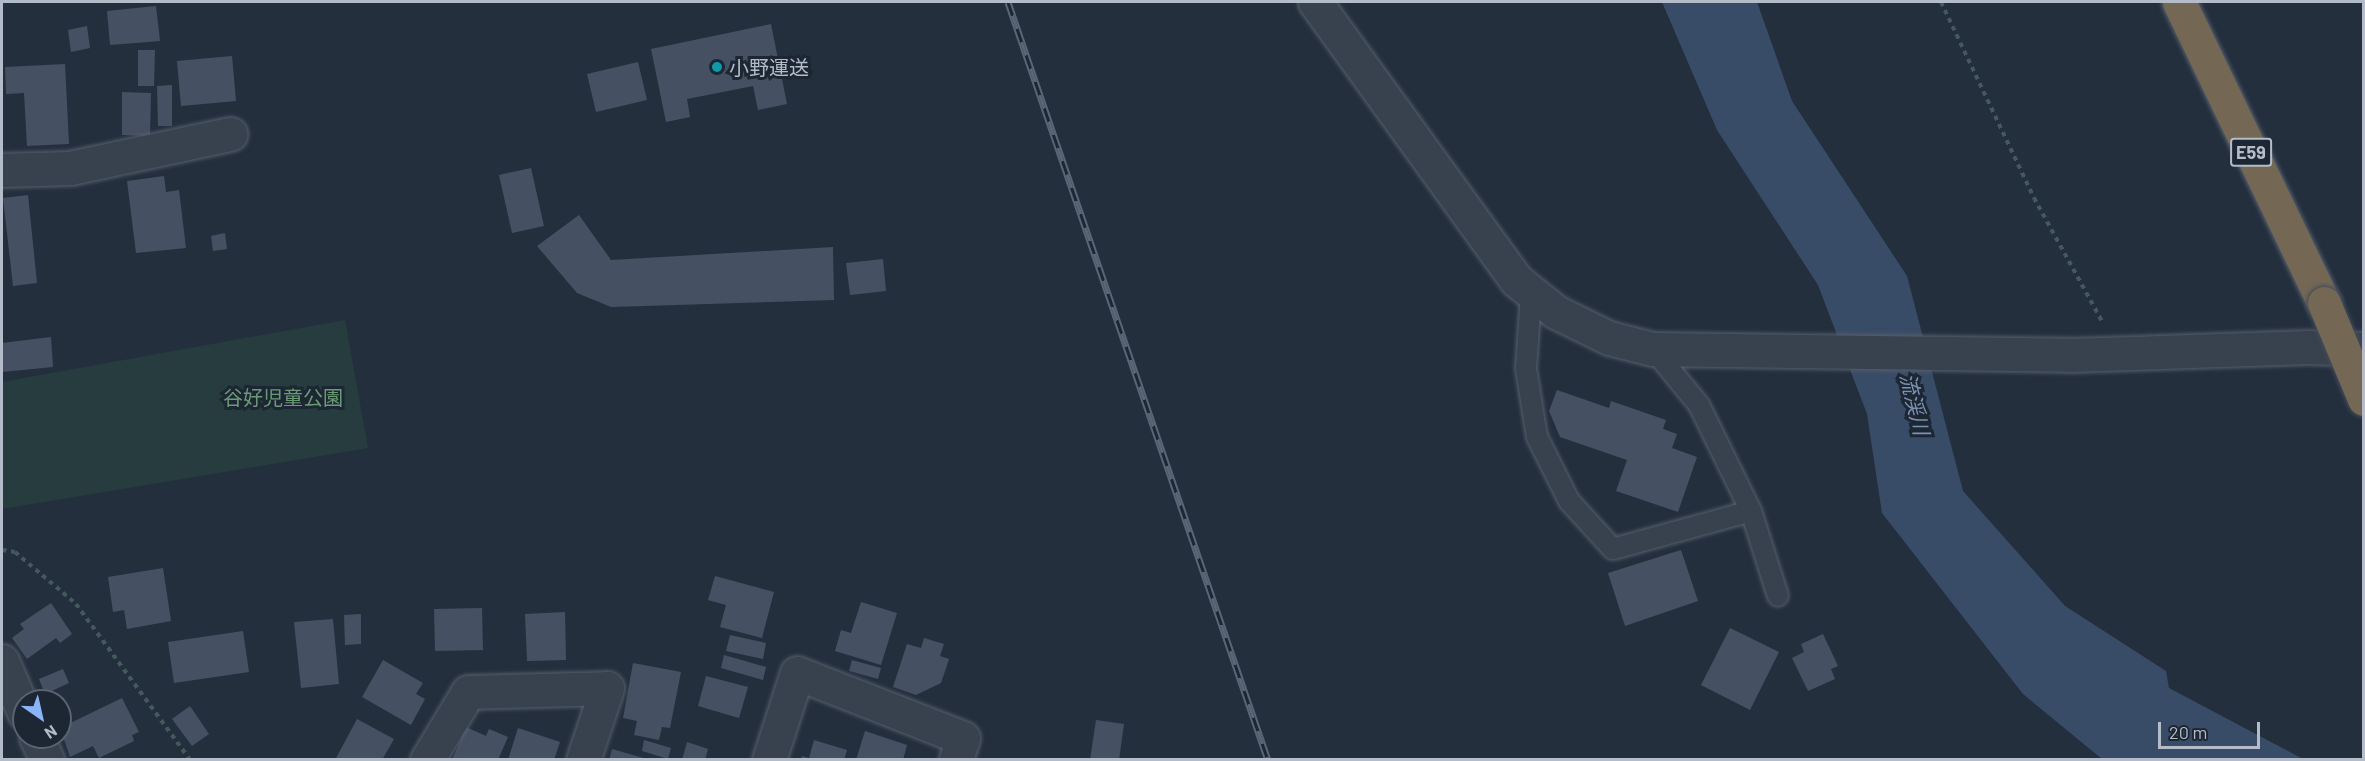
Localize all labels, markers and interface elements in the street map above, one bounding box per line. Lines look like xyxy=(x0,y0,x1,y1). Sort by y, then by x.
place label: 小野運送 xyxy=(729,55,809,79)
marker: 小野運送 xyxy=(710,60,724,74)
road number: E59 xyxy=(2230,137,2272,167)
water label: 流渓川 xyxy=(1895,370,1935,438)
park label: 谷好児童公園 xyxy=(223,385,343,409)
north arrow xyxy=(12,689,72,749)
scale bar xyxy=(2161,710,2263,748)
text: 20 m xyxy=(2169,721,2207,743)
text: N xyxy=(42,722,61,744)

